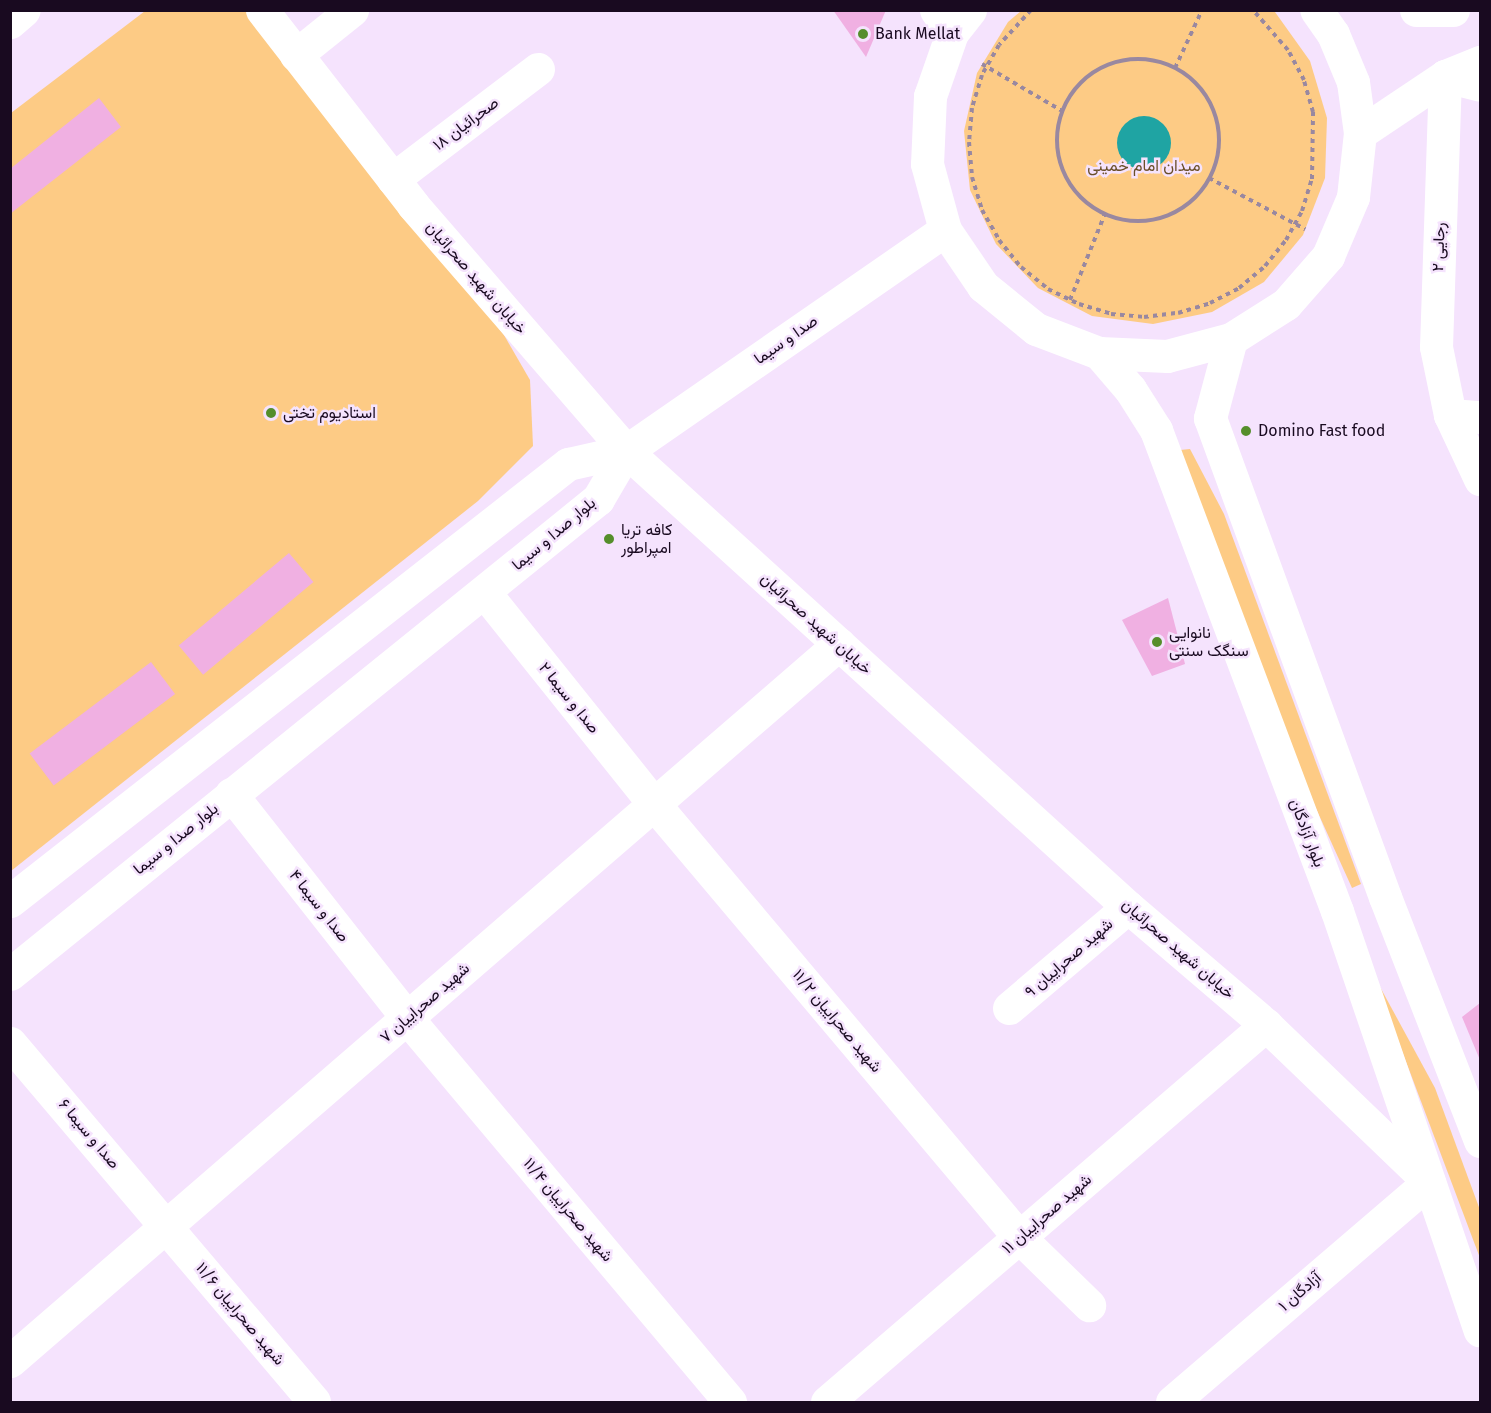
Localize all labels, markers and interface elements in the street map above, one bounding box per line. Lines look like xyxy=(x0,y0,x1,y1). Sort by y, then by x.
place label: Bank Mellat xyxy=(875,24,960,44)
marker: Bank Mellat xyxy=(856,27,870,41)
street label: صحرائیان ۱۸ xyxy=(429,93,503,155)
park label: میدان امام خمینی xyxy=(1087,156,1201,176)
street label: خیابان شهید صحرائیان xyxy=(422,218,530,338)
street label: رجایی ۲ xyxy=(1429,222,1449,272)
street label: صدا و سیما xyxy=(751,311,821,369)
place label: استادیوم تختی xyxy=(283,403,376,423)
marker: استادیوم تختی xyxy=(264,406,278,420)
place label: Domino Fast food xyxy=(1258,421,1385,441)
marker: Domino Fast food xyxy=(1239,424,1253,438)
street label: بلوار صدا و سیما xyxy=(508,493,600,575)
place label: کافه تریا امپراطور xyxy=(621,520,672,558)
marker: کافه تریا امپراطور xyxy=(602,532,616,546)
street label: خیابان شهید صحرائیان xyxy=(757,569,875,679)
place label: نانوایی سنگک سنتی xyxy=(1169,623,1249,661)
marker: نانوایی سنگک سنتی xyxy=(1150,635,1164,649)
street label: صدا و سیما ۲ xyxy=(535,659,603,737)
street label: بلوار آزادگان xyxy=(1285,796,1329,870)
street label: بلوار صدا و سیما xyxy=(130,799,222,879)
street label: صدا و سیما ۴ xyxy=(285,866,353,946)
street label: خیابان شهید صحرائیان xyxy=(1118,895,1238,1003)
street label: شهید صحراییان ۹ xyxy=(1021,914,1117,1002)
street label: شهید صحراییان ۷ xyxy=(376,959,474,1047)
street label: شهید صحراییان ۱۱/۲ xyxy=(788,966,886,1076)
street label: صدا و سیما ۶ xyxy=(54,1095,124,1173)
street label: شهید صحراییان ۱۱/۴ xyxy=(519,1154,617,1266)
street label: شهید صحراییان ۱۱ xyxy=(998,1170,1096,1258)
street label: شهید صحراییان ۱۱/۶ xyxy=(191,1259,289,1369)
street label: آزادگان ۱ xyxy=(1275,1268,1325,1316)

